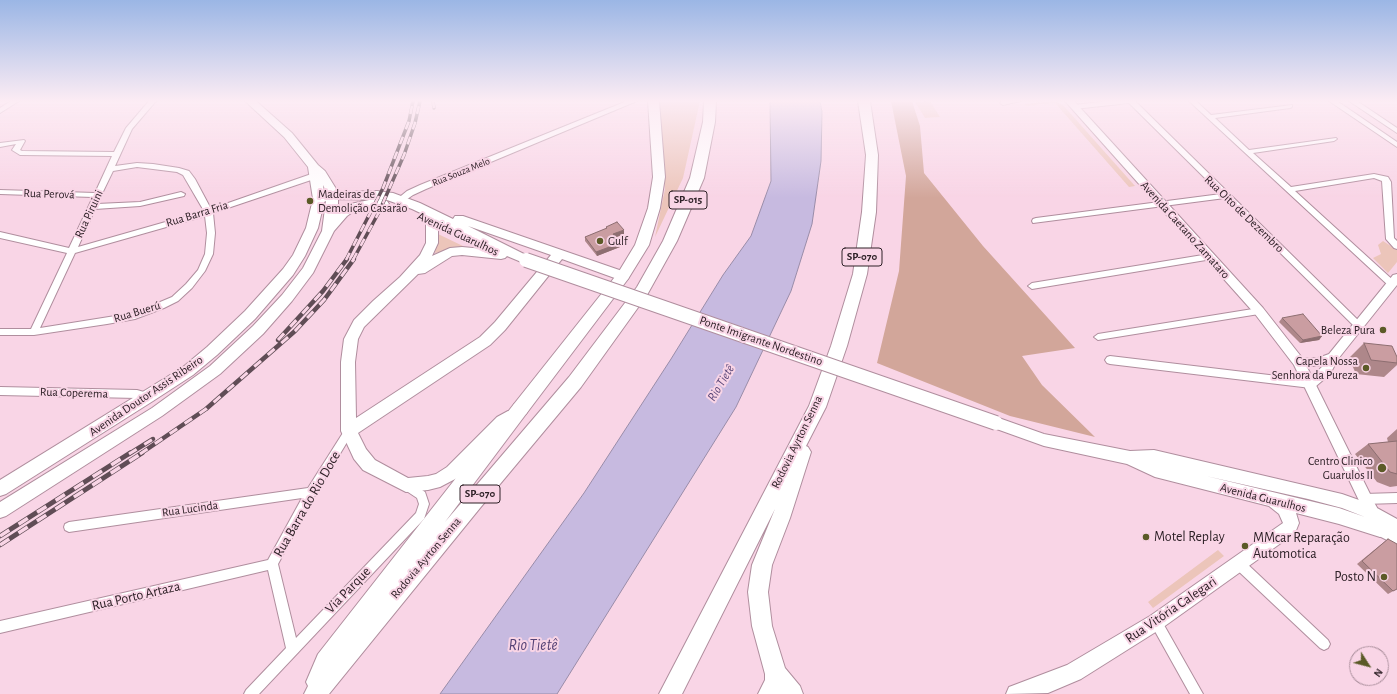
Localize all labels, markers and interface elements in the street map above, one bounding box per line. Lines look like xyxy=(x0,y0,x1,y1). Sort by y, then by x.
street label: Rua Souza Melo xyxy=(430,155,492,189)
street label: Rua Oito de Dezembro xyxy=(1201,172,1287,256)
street label: Avenida Caetano Zamataro xyxy=(1137,178,1233,282)
street label: Rua Perová xyxy=(23,186,75,202)
place label: Madeiras de Demolição Casarão xyxy=(318,187,407,215)
street label: Rua Piruini xyxy=(72,188,106,240)
road number: SP-015 xyxy=(669,191,707,209)
marker: Madeiras de Demolição Casarão xyxy=(305,196,315,206)
street label: Rua Barra Fria xyxy=(164,198,230,230)
street label: Avenida Guarulhos xyxy=(415,209,501,259)
place label: Gulf xyxy=(608,234,628,248)
marker: Gulf xyxy=(595,236,605,246)
road number: SP-070 xyxy=(842,248,882,266)
street label: Rua Buerú xyxy=(112,298,162,326)
street label: Ponte Imigrante Nordestino xyxy=(697,313,825,369)
place label: Beleza Pura xyxy=(1321,323,1375,337)
marker: Beleza Pura xyxy=(1378,325,1388,335)
street label: Avenida Doutor Assis Ribeiro xyxy=(86,353,206,439)
place label: Capela Nossa Senhora da Pureza xyxy=(1272,354,1358,382)
water label: Rio Tietê xyxy=(704,362,738,404)
marker: Capela Nossa Senhora da Pureza xyxy=(1361,363,1371,373)
street label: Rua Coperema xyxy=(40,385,108,401)
street label: Rodovia Ayrton Senna xyxy=(768,393,826,491)
street label: Rua Barra do Rio Doce xyxy=(270,448,344,560)
place label: Centro Clinico Guarulos II xyxy=(1308,454,1373,482)
marker: Centro Clinico Guarulos II xyxy=(1376,462,1388,474)
street label: Avenida Guarulhos xyxy=(1219,480,1307,516)
road number: SP-070 xyxy=(460,485,500,503)
street label: Rua Lucinda xyxy=(161,498,219,520)
street label: Rodovia Ayrton Senna xyxy=(388,514,464,602)
place label: Motel Replay xyxy=(1154,529,1225,545)
place label: MMcar Reparação Automotica xyxy=(1253,530,1350,562)
marker: Motel Replay xyxy=(1141,532,1151,542)
marker: MMcar Reparação Automotica xyxy=(1240,541,1250,551)
street label: Via Parque xyxy=(322,563,374,617)
place label: Posto N xyxy=(1334,569,1376,585)
marker: Posto N xyxy=(1379,572,1389,582)
street label: Rua Vitória Calegari xyxy=(1122,573,1220,647)
street label: Rua Porto Artaza xyxy=(90,578,182,614)
water label: Rio Tietê xyxy=(508,635,558,655)
north arrow xyxy=(1349,646,1389,686)
text: N xyxy=(1372,666,1385,679)

